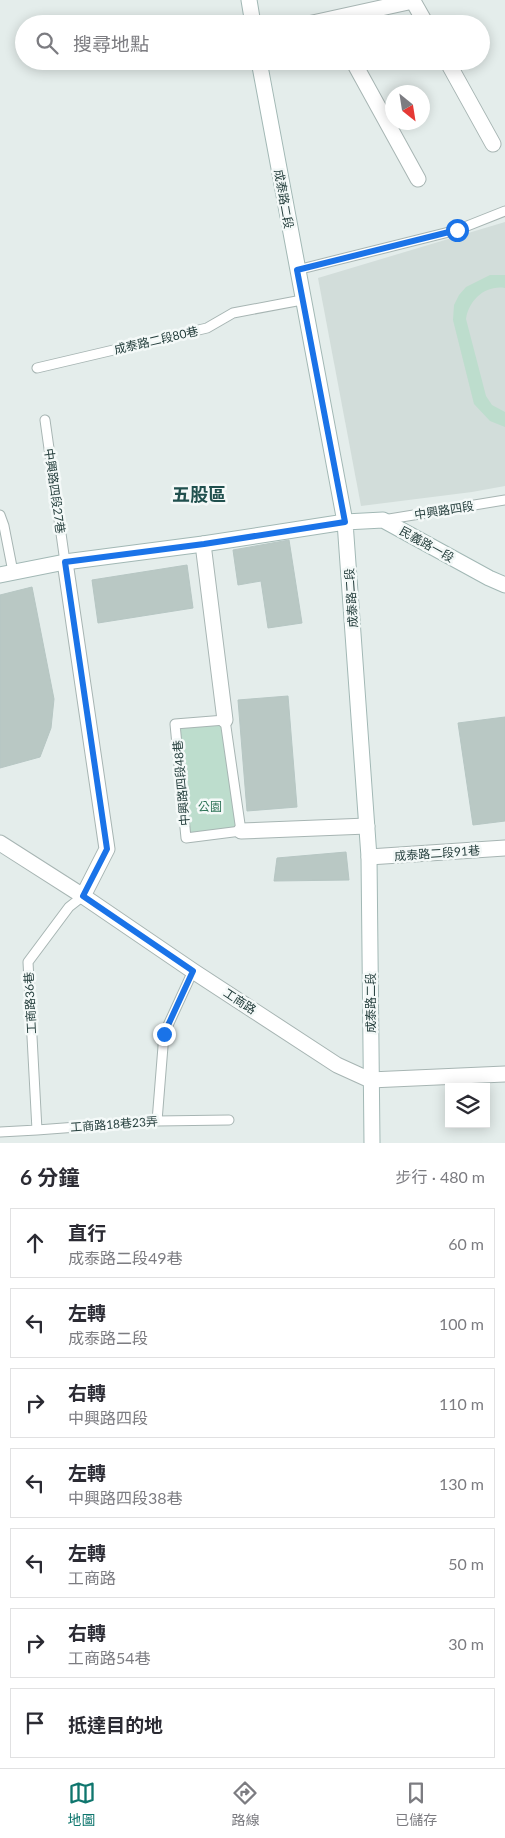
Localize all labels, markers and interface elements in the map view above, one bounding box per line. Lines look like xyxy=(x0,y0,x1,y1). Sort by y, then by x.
search box xyxy=(15,15,490,70)
icon: search xyxy=(33,29,61,57)
text: 搜尋地點 xyxy=(73,32,149,55)
north arrow xyxy=(385,85,430,130)
street label: 成泰路二段 xyxy=(271,168,297,230)
route start xyxy=(446,219,469,242)
street label: 成泰路二段80巷 xyxy=(112,323,200,357)
street label: 中興路四段27巷 xyxy=(42,447,68,535)
district label: 五股區 xyxy=(172,483,226,505)
street label: 中興路四段 xyxy=(413,498,475,522)
street label: 民義路一段 xyxy=(397,523,457,565)
street label: 成泰路二段 xyxy=(341,568,361,628)
street label: 中興路四段48巷 xyxy=(170,740,192,826)
park label: 公園 xyxy=(198,799,222,814)
street label: 成泰路二段91巷 xyxy=(394,843,480,863)
street label: 工商路36巷 xyxy=(21,972,39,1034)
street label: 成泰路二段 xyxy=(363,973,378,1033)
street label: 工商路 xyxy=(221,985,259,1017)
route end xyxy=(153,1023,176,1046)
map controls xyxy=(445,1083,490,1128)
button: layers xyxy=(445,1083,490,1128)
street label: 工商路18巷23弄 xyxy=(70,1113,158,1135)
text: 6 分鐘 xyxy=(20,1164,79,1189)
text: 步行 · 480 m xyxy=(396,1167,485,1186)
text: 直行 xyxy=(68,1221,106,1244)
icon: ahead xyxy=(21,1229,49,1257)
text: 60 m xyxy=(448,1234,484,1253)
text: 成泰路二段49巷 xyxy=(68,1248,183,1267)
text: 左轉 xyxy=(68,1301,106,1324)
icon: left xyxy=(21,1309,49,1337)
text: 100 m xyxy=(439,1314,484,1333)
text: 成泰路二段 xyxy=(68,1328,148,1347)
text: 右轉 xyxy=(68,1381,106,1404)
icon: right xyxy=(21,1389,49,1417)
text: 110 m xyxy=(439,1394,484,1413)
text: 中興路四段 xyxy=(68,1408,148,1427)
text: 左轉 xyxy=(68,1461,106,1484)
icon: left xyxy=(21,1469,49,1497)
text: 130 m xyxy=(439,1474,484,1493)
text: 中興路四段38巷 xyxy=(68,1488,183,1507)
text: 左轉 xyxy=(68,1541,106,1564)
icon: left xyxy=(21,1549,49,1577)
text: 50 m xyxy=(448,1554,484,1573)
text: 工商路 xyxy=(68,1568,116,1587)
text: 右轉 xyxy=(68,1621,106,1644)
icon: right xyxy=(21,1629,49,1657)
text: 30 m xyxy=(448,1634,484,1653)
text: 工商路54巷 xyxy=(68,1648,151,1667)
icon: arrive xyxy=(21,1709,49,1737)
text: 抵達目的地 xyxy=(68,1713,163,1736)
tab: 地圖 xyxy=(68,1779,96,1829)
tab: 路線 xyxy=(231,1779,259,1829)
tab: 已儲存 xyxy=(395,1779,437,1829)

